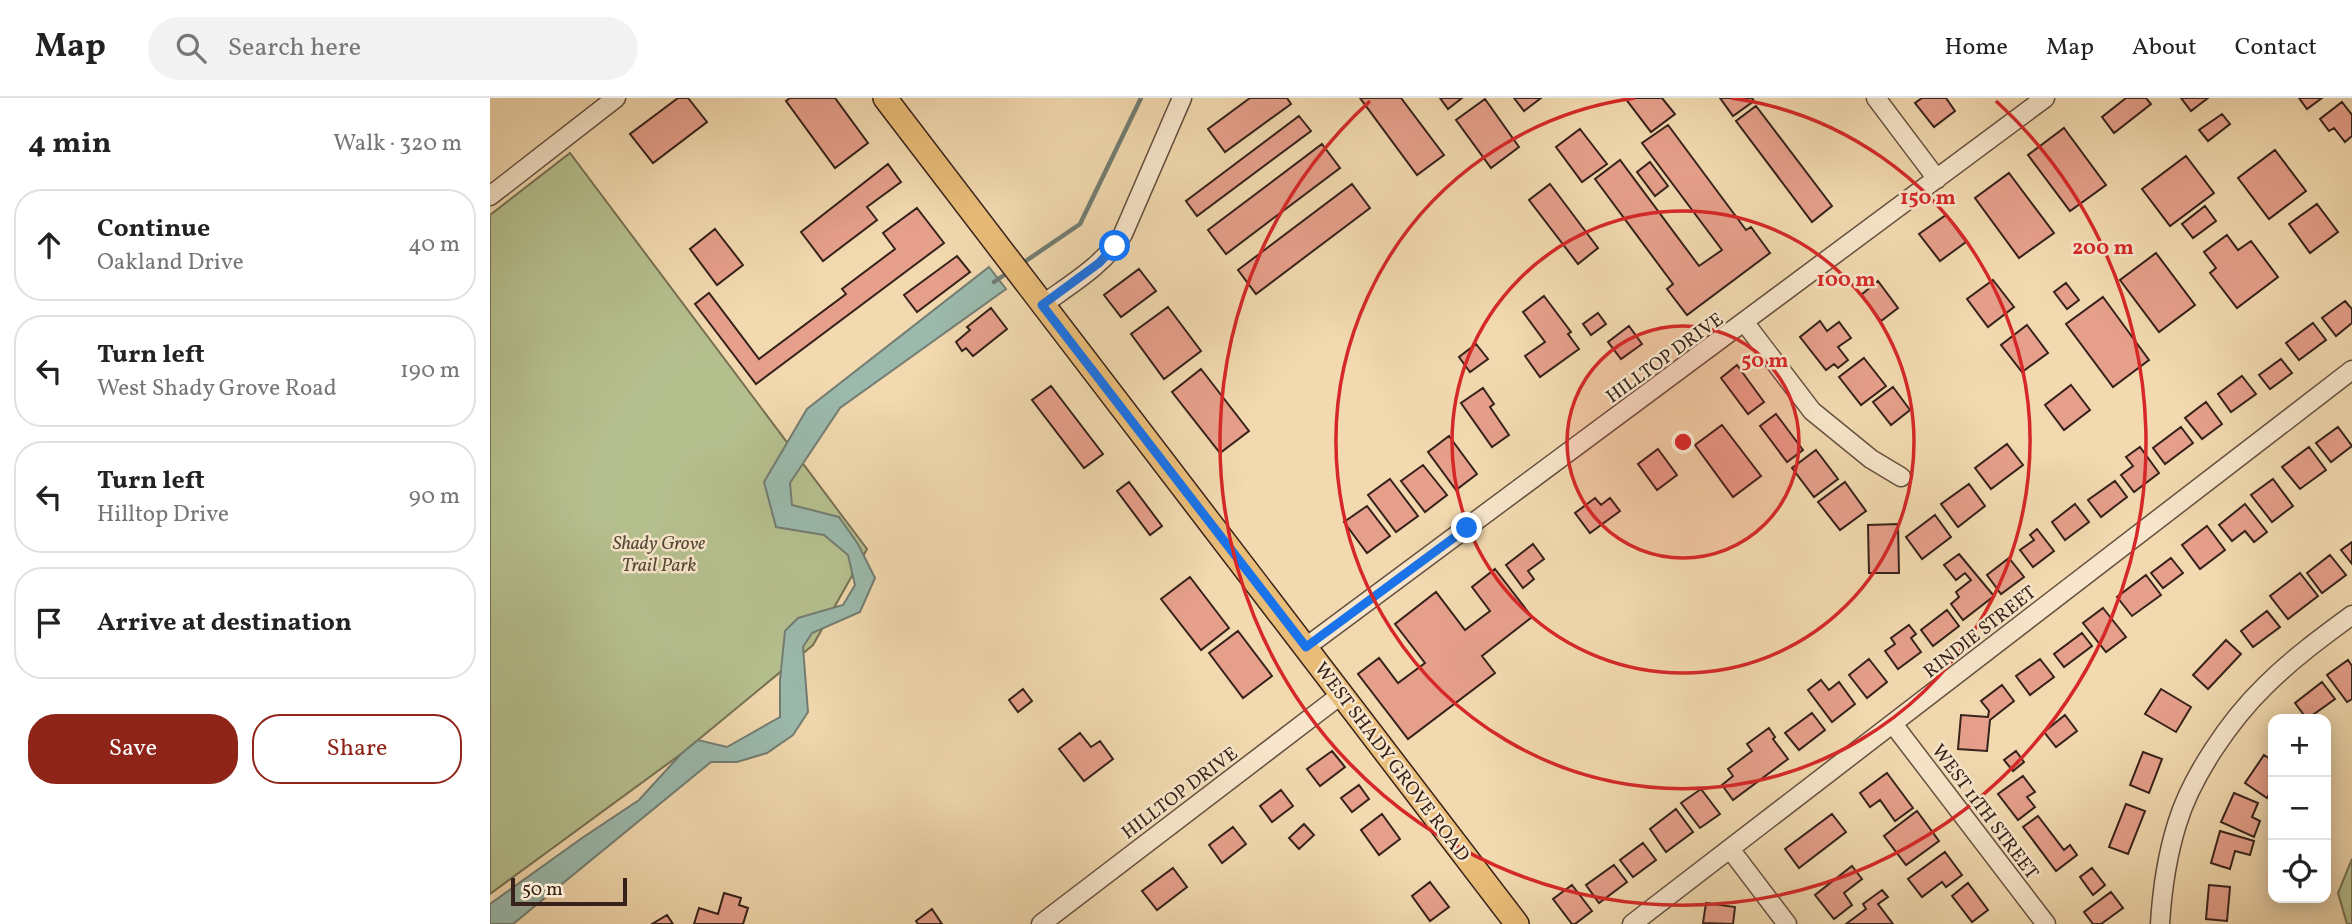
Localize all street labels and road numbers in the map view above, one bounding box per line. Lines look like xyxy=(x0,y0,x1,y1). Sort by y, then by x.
street label: HILLTOP DRIVE xyxy=(1601,307,1729,410)
street label: RINDIE STREET xyxy=(1918,580,2042,685)
street label: WEST SHADY GROVE ROAD xyxy=(1308,657,1475,867)
street label: WEST 11TH STREET xyxy=(1925,739,2044,885)
street label: HILLTOP DRIVE xyxy=(1117,741,1244,846)

